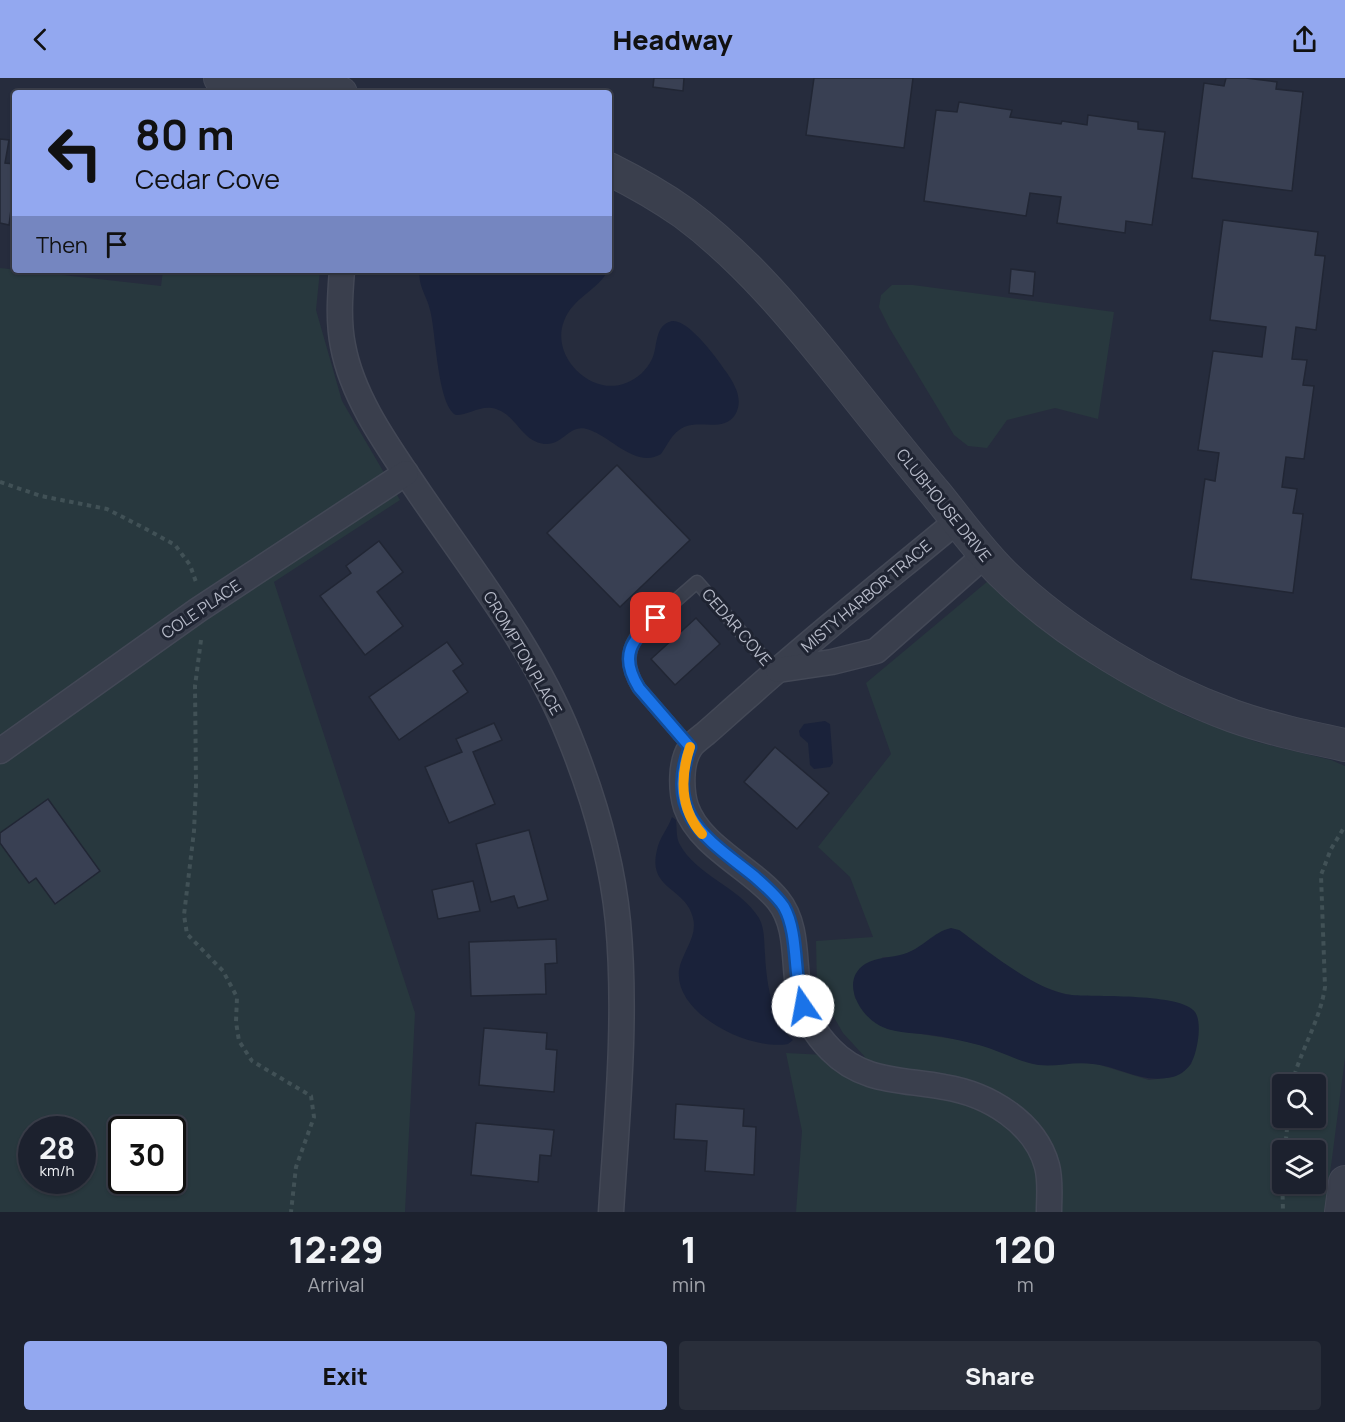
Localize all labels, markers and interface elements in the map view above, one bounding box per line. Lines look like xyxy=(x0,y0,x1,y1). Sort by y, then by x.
text: Headway xyxy=(612,21,733,58)
icon: back xyxy=(24,23,57,56)
icon: share xyxy=(1288,23,1321,56)
text: 80 m xyxy=(135,105,235,163)
icon: left xyxy=(36,114,114,192)
text: Cedar Cove xyxy=(135,160,280,197)
icon: arrive xyxy=(100,228,133,261)
text: Then xyxy=(36,230,88,260)
street label: CLUBHOUSE DRIVE xyxy=(892,444,996,566)
street label: MISTY HARBOR TRACE xyxy=(796,535,936,657)
street label: COLE PLACE xyxy=(157,574,245,644)
street label: CEDAR COVE xyxy=(697,584,777,670)
street label: CROMPTON PLACE xyxy=(479,587,567,719)
pin xyxy=(630,592,681,643)
icon: arrive xyxy=(639,601,672,634)
position arrow xyxy=(771,974,835,1038)
map controls xyxy=(1272,1074,1326,1194)
button: search xyxy=(1272,1074,1326,1128)
speed limit sign: 30 xyxy=(108,1116,186,1194)
text: 28 xyxy=(39,1127,75,1168)
button: layers xyxy=(1272,1140,1326,1194)
text: km/h xyxy=(40,1160,74,1181)
text: 12:29 xyxy=(289,1225,384,1274)
text: 1 xyxy=(681,1225,697,1274)
text: 120 xyxy=(994,1225,1056,1274)
text: Arrival xyxy=(307,1271,365,1298)
text: min xyxy=(672,1271,706,1298)
text: m xyxy=(1017,1271,1034,1298)
button: Exit xyxy=(24,1341,667,1410)
button: Share xyxy=(679,1341,1321,1410)

